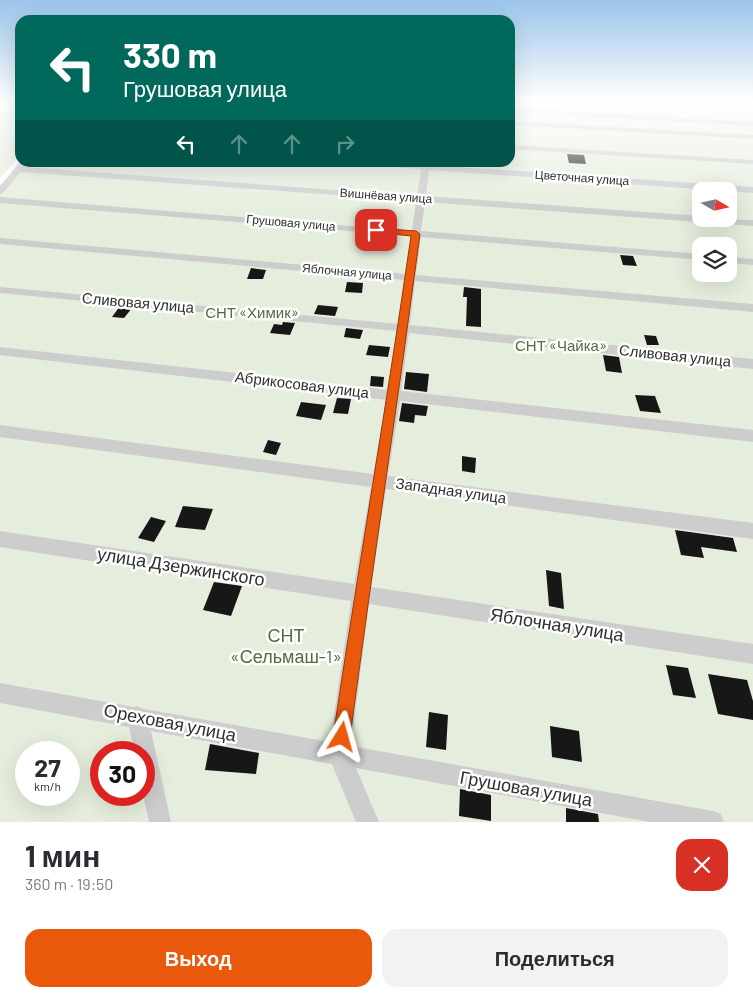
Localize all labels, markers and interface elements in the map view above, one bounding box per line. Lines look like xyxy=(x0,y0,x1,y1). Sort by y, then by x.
text: 330 m xyxy=(123,33,217,75)
icon: left xyxy=(40,35,105,100)
text: Грушовая улица xyxy=(123,75,287,101)
icon: left xyxy=(172,130,200,158)
icon: ahead xyxy=(225,130,253,158)
icon: ahead xyxy=(278,130,306,158)
icon: right xyxy=(331,130,359,158)
street label: Цветочная улица xyxy=(534,167,630,188)
north arrow xyxy=(692,182,738,228)
map controls xyxy=(692,182,737,282)
street label: Вишнёвая улица xyxy=(339,185,433,206)
pin xyxy=(355,209,397,251)
street label: Грушовая улица xyxy=(246,211,337,234)
icon: arrive xyxy=(362,216,390,244)
button: layers xyxy=(692,237,737,282)
street label: Яблочная улица xyxy=(302,260,393,283)
street label: Сливовая улица xyxy=(81,288,196,316)
park label: СНТ «Химик» xyxy=(205,303,299,321)
park label: СНТ «Чайка» xyxy=(515,336,607,354)
street label: Сливовая улица xyxy=(618,340,733,370)
street label: Абрикосовая улица xyxy=(234,367,371,401)
street label: Западная улица xyxy=(395,473,508,507)
street label: улица Дзержинского xyxy=(96,542,266,590)
street label: Яблочная улица xyxy=(489,603,627,646)
park label: СНТ «Сельмаш-1» xyxy=(230,624,342,667)
street label: Ореховая улица xyxy=(102,698,239,746)
position arrow xyxy=(315,710,367,762)
speed limit sign: 30 xyxy=(90,741,155,806)
text: 27 xyxy=(34,752,61,782)
street label: Грушовая улица xyxy=(458,766,595,811)
text: km/h xyxy=(34,779,61,793)
text: 1 мин xyxy=(25,837,100,873)
button: close xyxy=(676,839,728,891)
text: 360 m · 19:50 xyxy=(25,874,113,893)
button: Выход xyxy=(25,929,372,987)
button: Поделиться xyxy=(382,929,728,987)

